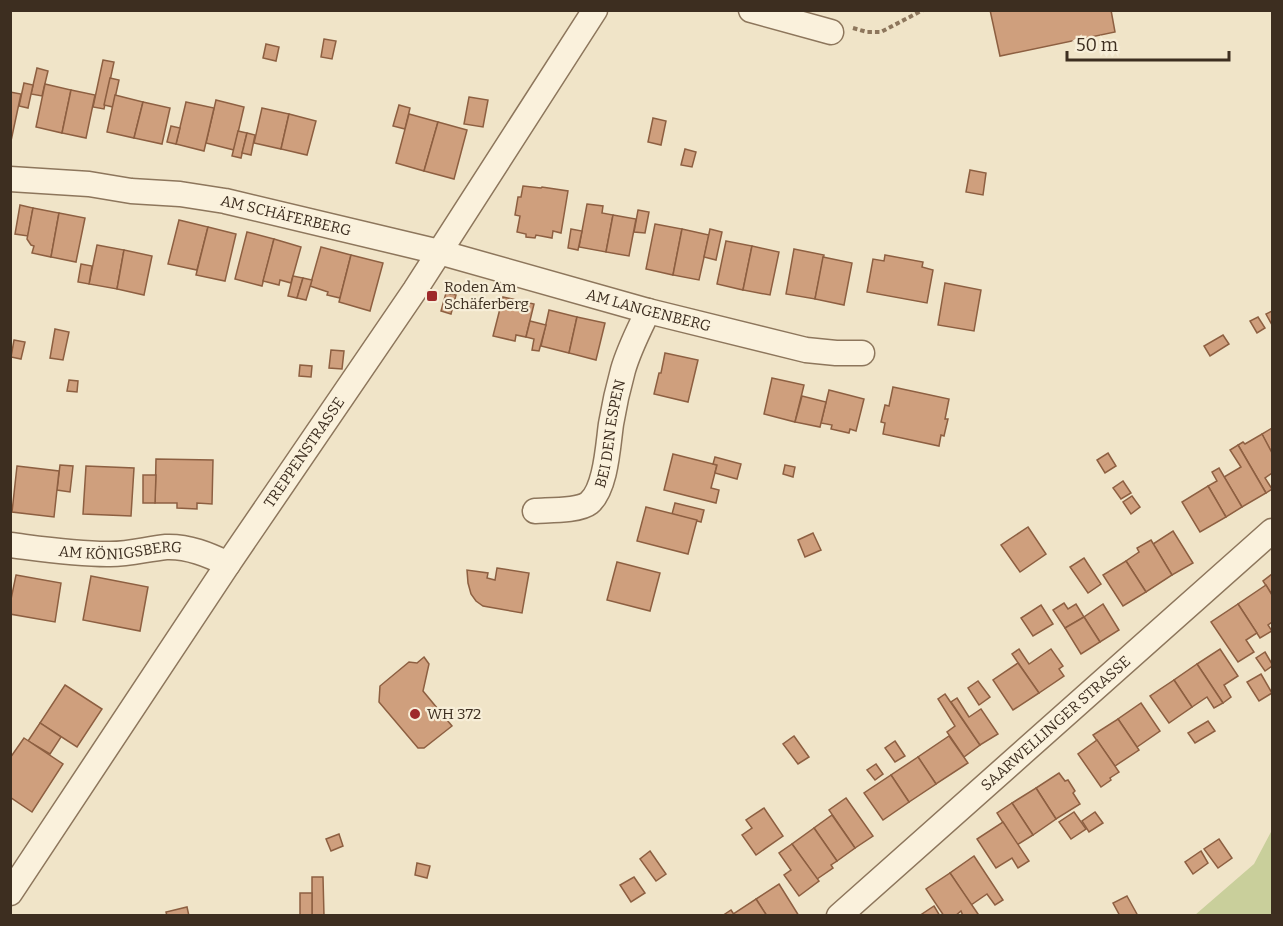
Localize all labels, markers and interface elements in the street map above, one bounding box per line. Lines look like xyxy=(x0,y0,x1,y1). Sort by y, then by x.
scale bar xyxy=(1067,24,1229,62)
text: 50 m xyxy=(1076,34,1118,56)
street label: AM SCHÄFERBERG xyxy=(219,191,353,240)
place label: Roden Am Schäferberg xyxy=(444,278,529,313)
street label: AM LANGENBERG xyxy=(584,285,713,335)
marker: Roden Am Schäferberg xyxy=(425,289,439,303)
street label: BEI DEN ESPEN xyxy=(591,377,629,490)
street label: TREPPENSTRASSE xyxy=(260,394,348,511)
street label: AM KÖNIGSBERG xyxy=(58,538,183,563)
street label: SAARWELLINGER STRASSE xyxy=(977,652,1134,794)
place label: WH 372 xyxy=(427,705,481,723)
marker: WH 372 xyxy=(408,707,422,721)

